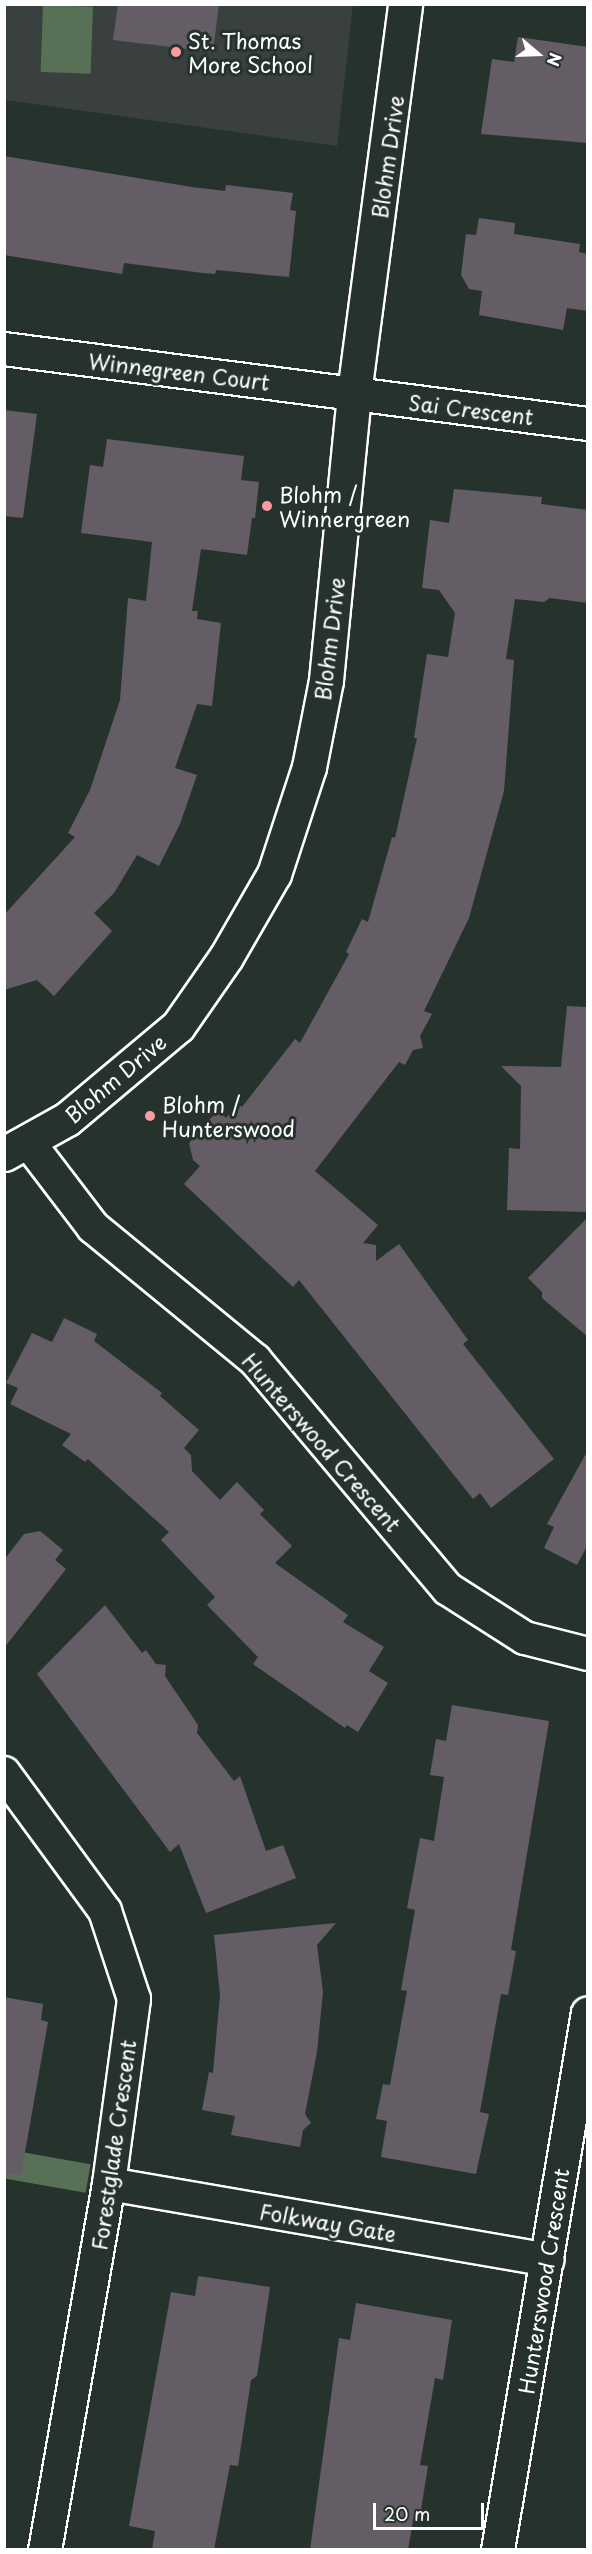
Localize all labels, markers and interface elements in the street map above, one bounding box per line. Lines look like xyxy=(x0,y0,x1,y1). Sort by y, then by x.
north arrow xyxy=(508,24,568,84)
place label: St. Thomas More School xyxy=(188,27,313,77)
marker: St. Thomas More School xyxy=(169,45,183,59)
text: N xyxy=(542,50,568,70)
street label: Blohm Drive xyxy=(366,94,408,220)
street label: Winnegreen Court xyxy=(86,347,272,395)
street label: Sai Crescent xyxy=(406,389,536,429)
place label: Blohm / Winnergreen xyxy=(279,481,410,531)
marker: Blohm / Winnergreen xyxy=(260,499,274,513)
street label: Blohm Drive xyxy=(309,576,349,702)
street label: Blohm Drive xyxy=(60,1029,170,1127)
place label: Blohm / Hunterswood xyxy=(162,1091,295,1141)
marker: Blohm / Hunterswood xyxy=(143,1109,157,1123)
street label: Hunterswood Crescent xyxy=(238,1348,406,1536)
street label: Forestglade Crescent xyxy=(86,2038,140,2252)
street label: Hunterswood Crescent xyxy=(513,2166,573,2396)
street label: Folkway Gate xyxy=(257,2198,399,2246)
scale bar xyxy=(376,2491,487,2529)
text: 20 m xyxy=(384,2500,430,2527)

